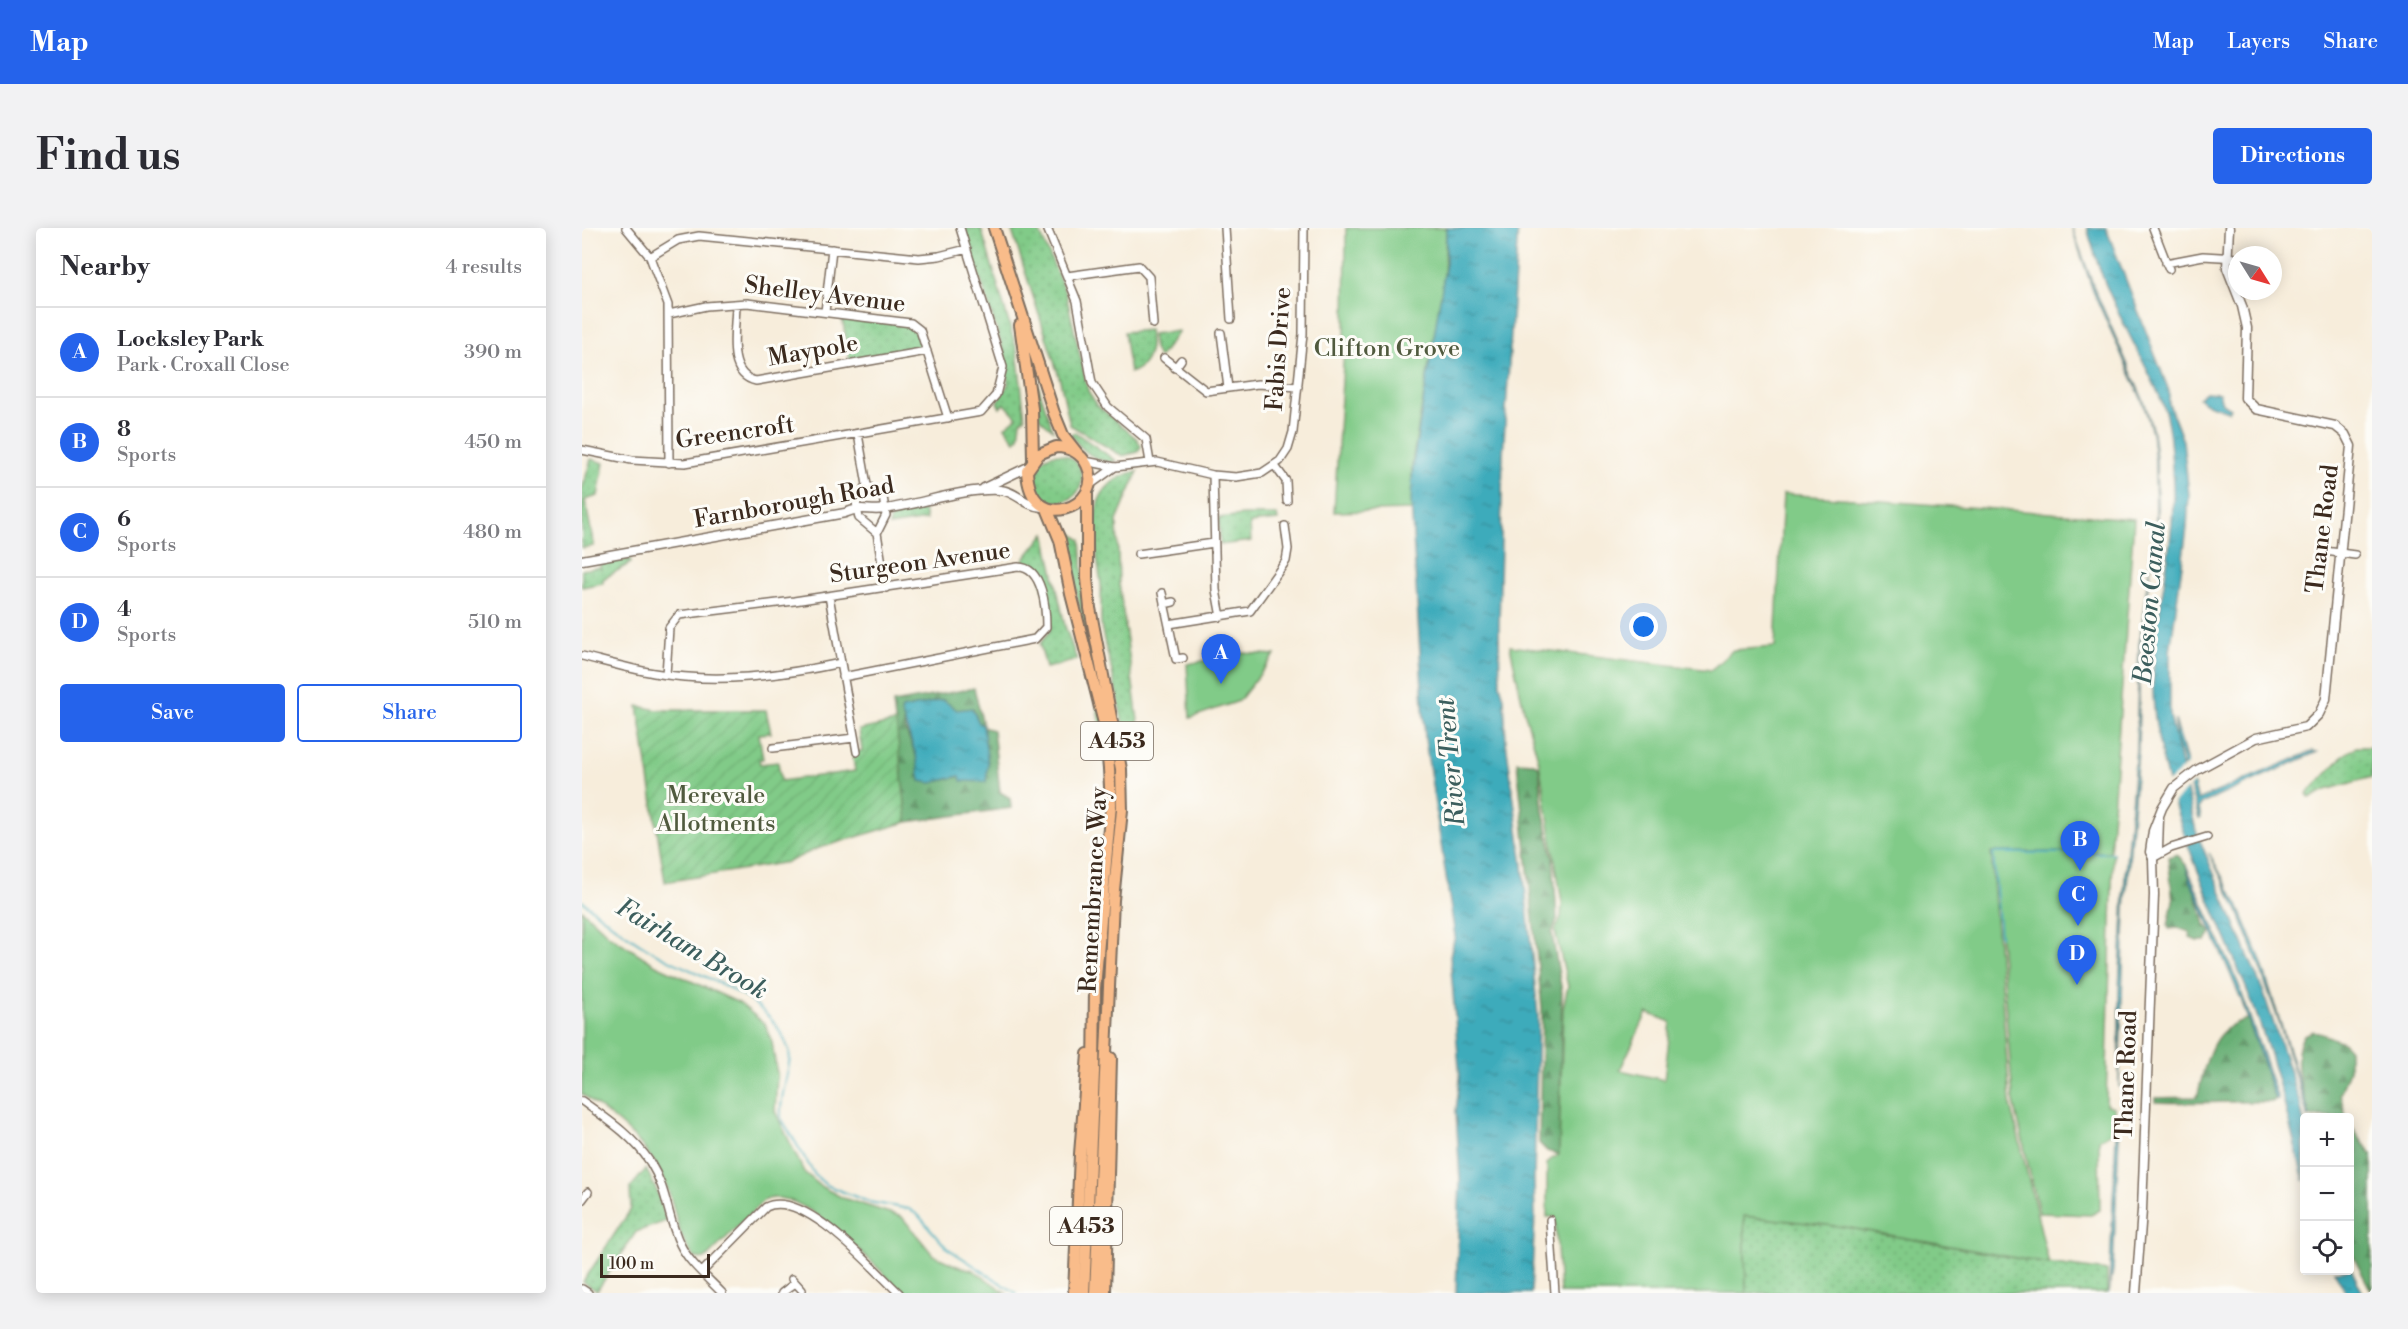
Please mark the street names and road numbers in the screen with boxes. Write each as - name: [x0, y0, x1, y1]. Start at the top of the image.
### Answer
- street label: Shelley Avenue: [743, 270, 907, 320]
- street label: Fabis Drive: [1260, 286, 1298, 412]
- street label: Maypole: [765, 328, 861, 374]
- street label: Greencroft: [674, 410, 797, 456]
- street label: Thane Road: [2300, 462, 2346, 595]
- street label: Farnborough Road: [691, 471, 897, 535]
- street label: Sturgeon Avenue: [828, 535, 1012, 591]
- road number: A453: [1081, 722, 1153, 760]
- street label: Remembrance Way: [1074, 786, 1114, 994]
- street label: Thane Road: [2110, 1009, 2144, 1140]
- road number: A453: [1050, 1207, 1122, 1245]

